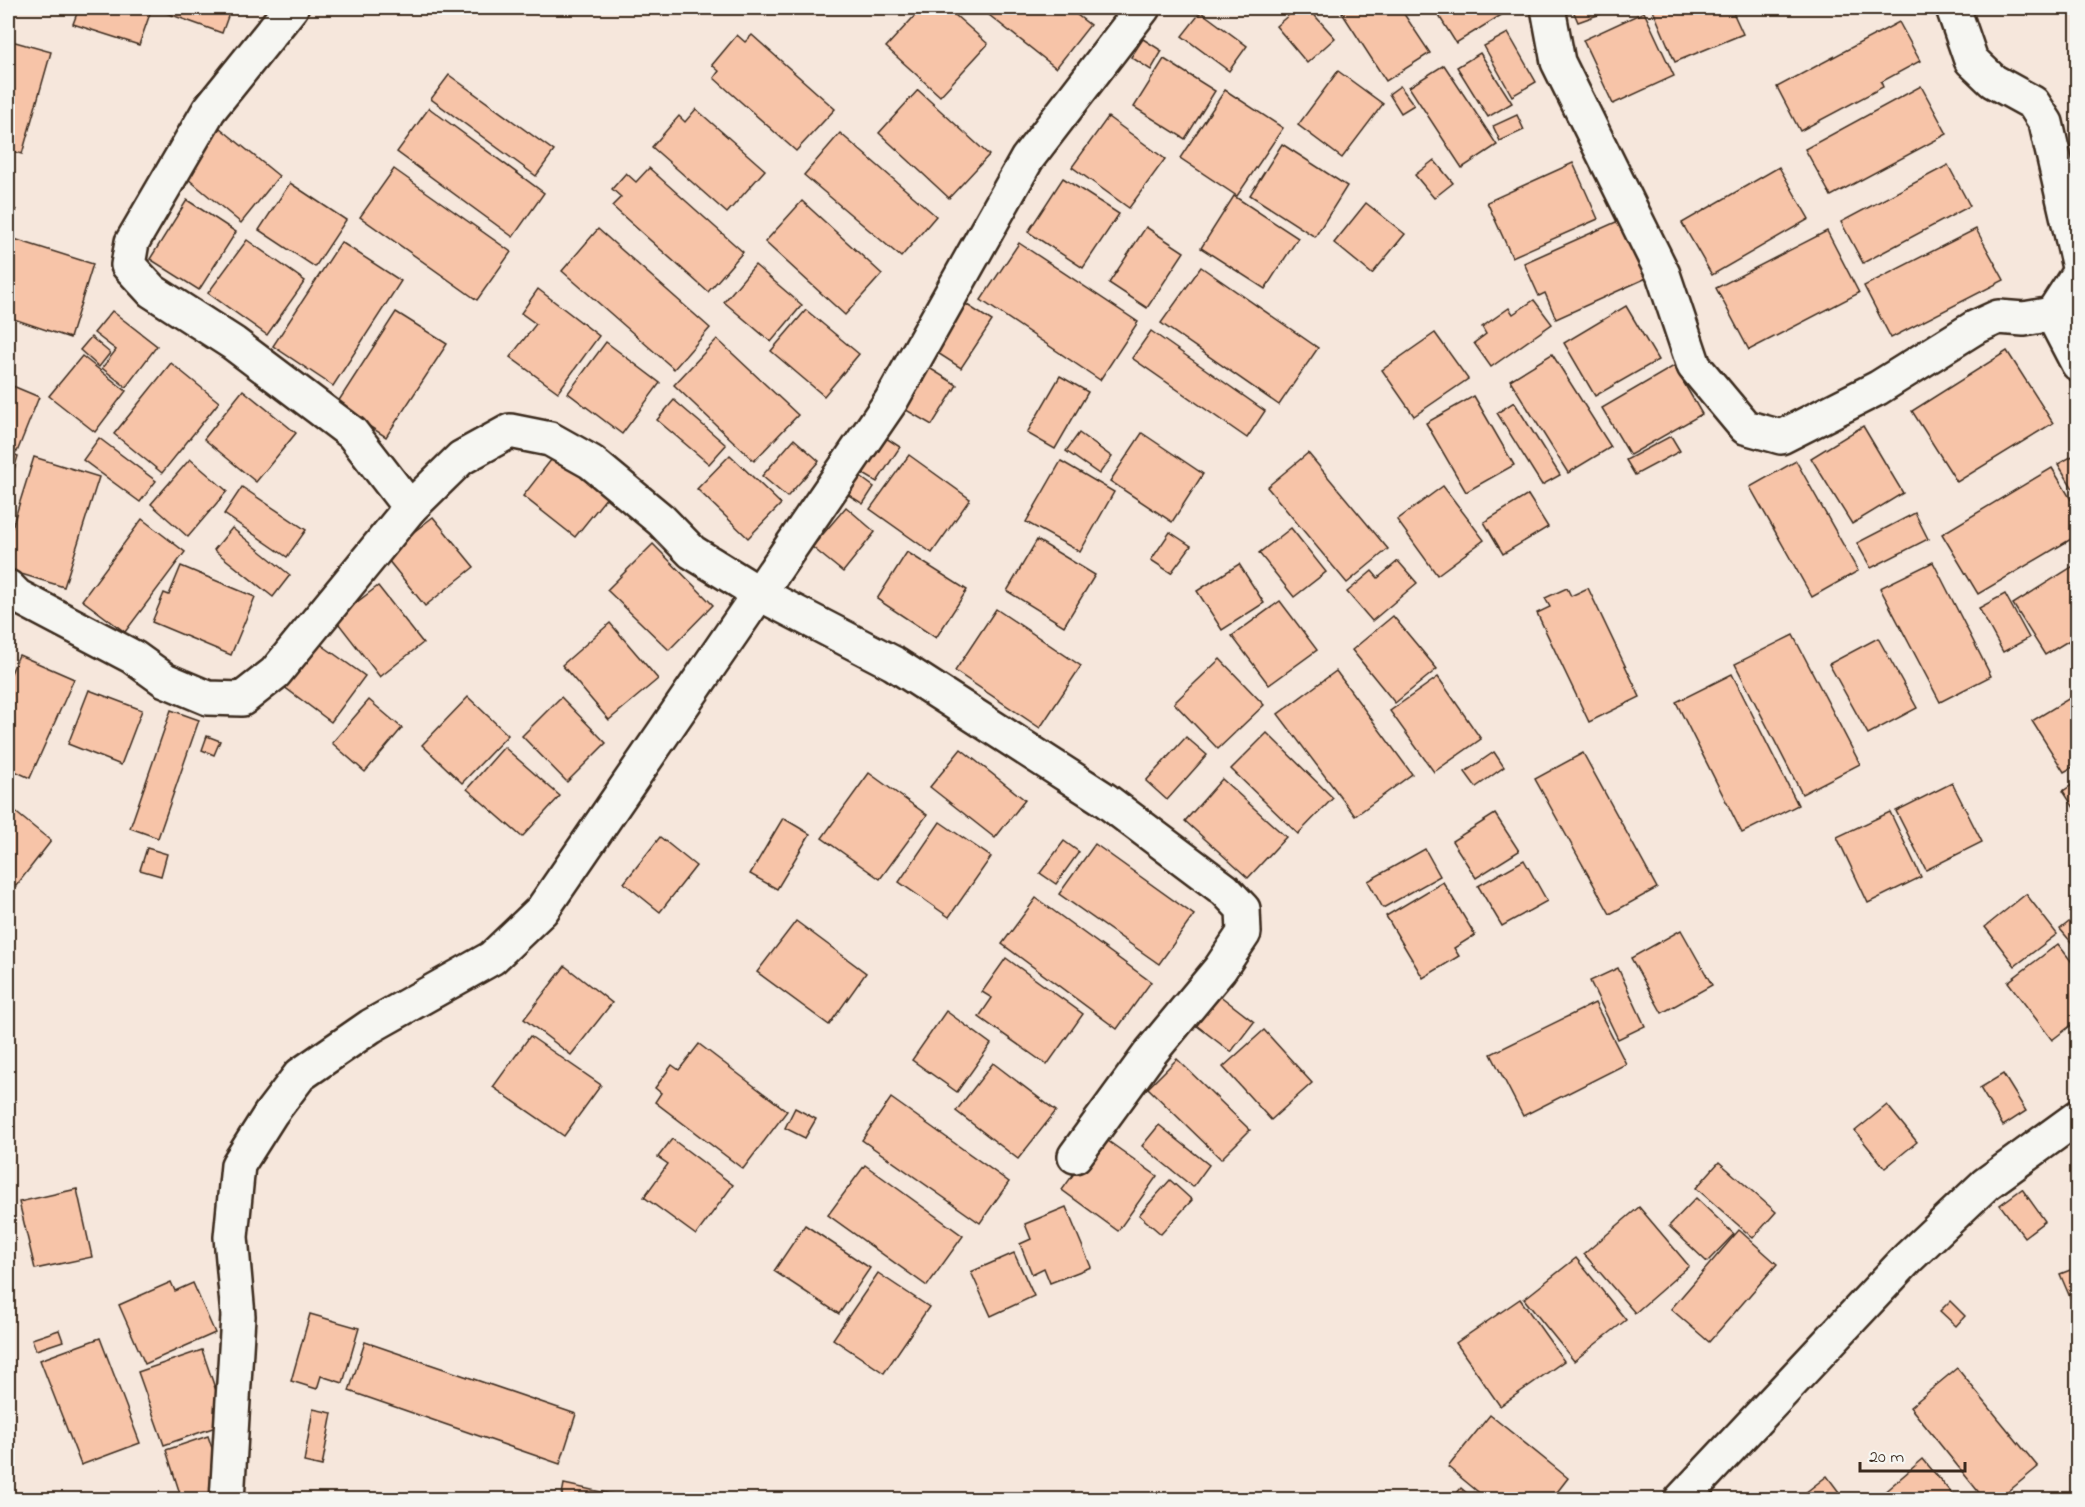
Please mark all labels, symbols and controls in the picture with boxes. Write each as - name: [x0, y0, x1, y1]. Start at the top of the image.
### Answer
- scale bar: [1860, 1435, 1965, 1473]
- text: 20 m: [1869, 1445, 1904, 1471]

